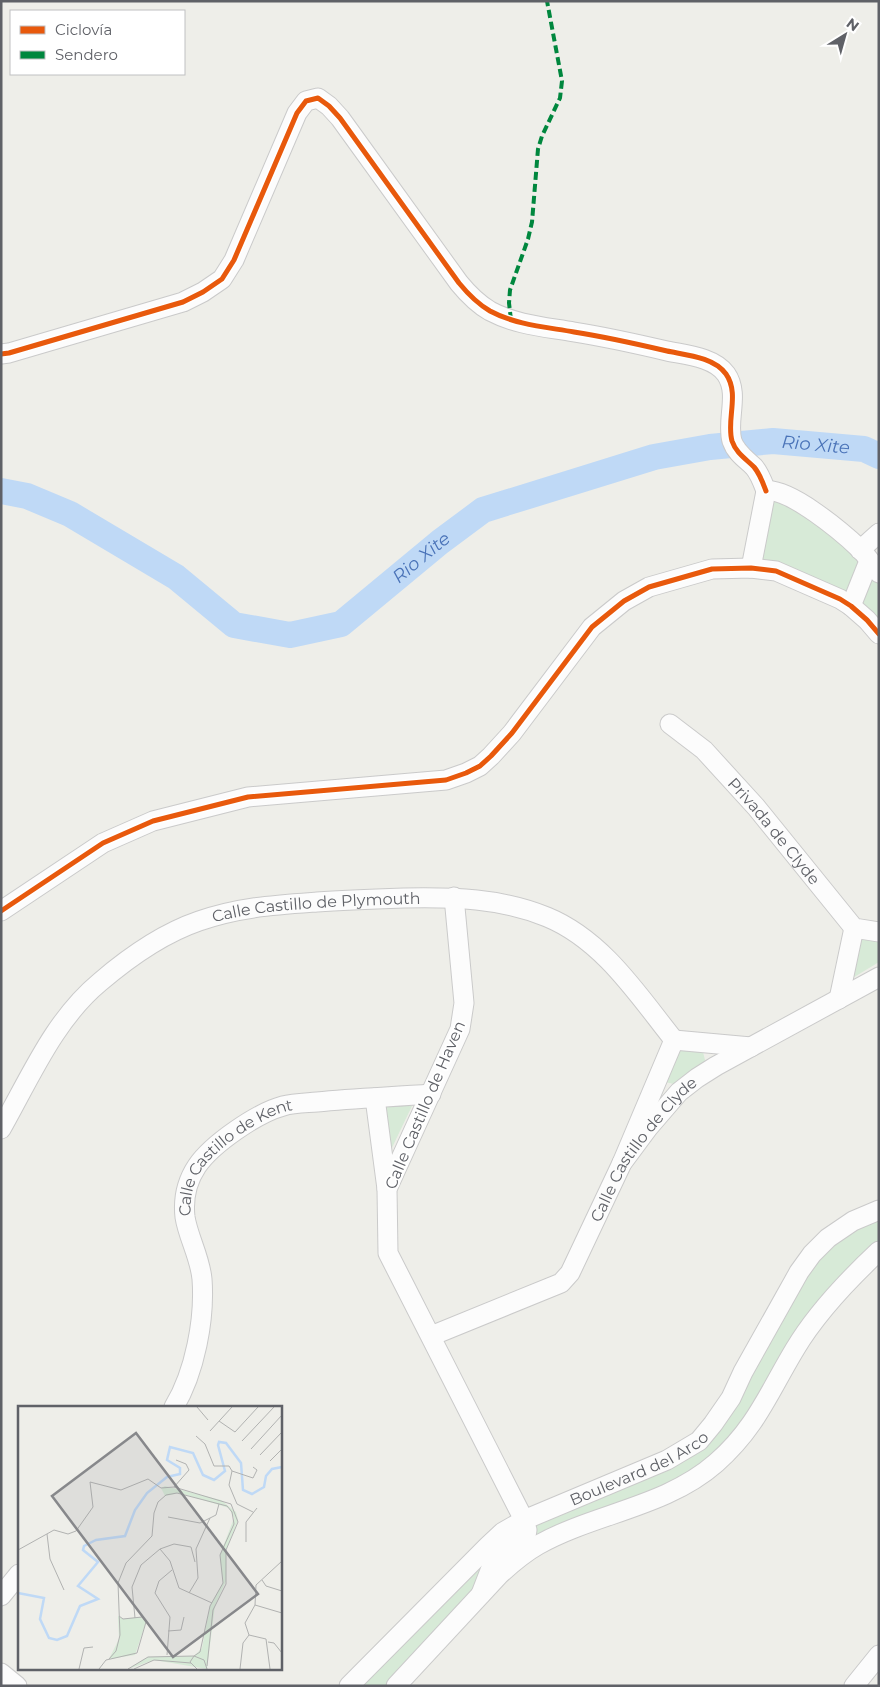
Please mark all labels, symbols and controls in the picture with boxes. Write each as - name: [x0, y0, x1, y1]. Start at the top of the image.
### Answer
- legend: [10, 10, 185, 75]
- north arrow: [820, 10, 870, 60]
- text: N: [843, 14, 863, 35]
- text: Ciclovía: [55, 20, 112, 39]
- text: Sendero: [55, 45, 118, 64]
- water label: Rio Xite: [781, 431, 851, 459]
- water label: Rio Xite: [388, 527, 455, 588]
- street label: Privada de Clyde: [724, 774, 824, 888]
- street label: Calle Castillo de Plymouth: [210, 888, 421, 926]
- street label: Calle Castillo de Haven: [381, 1018, 469, 1192]
- street label: Calle Castillo de Clyde: [586, 1072, 700, 1225]
- street label: Calle Castillo de Kent: [175, 1095, 294, 1217]
- inset map: [18, 1406, 281, 1670]
- street label: Boulevard del Arco: [567, 1428, 712, 1509]

